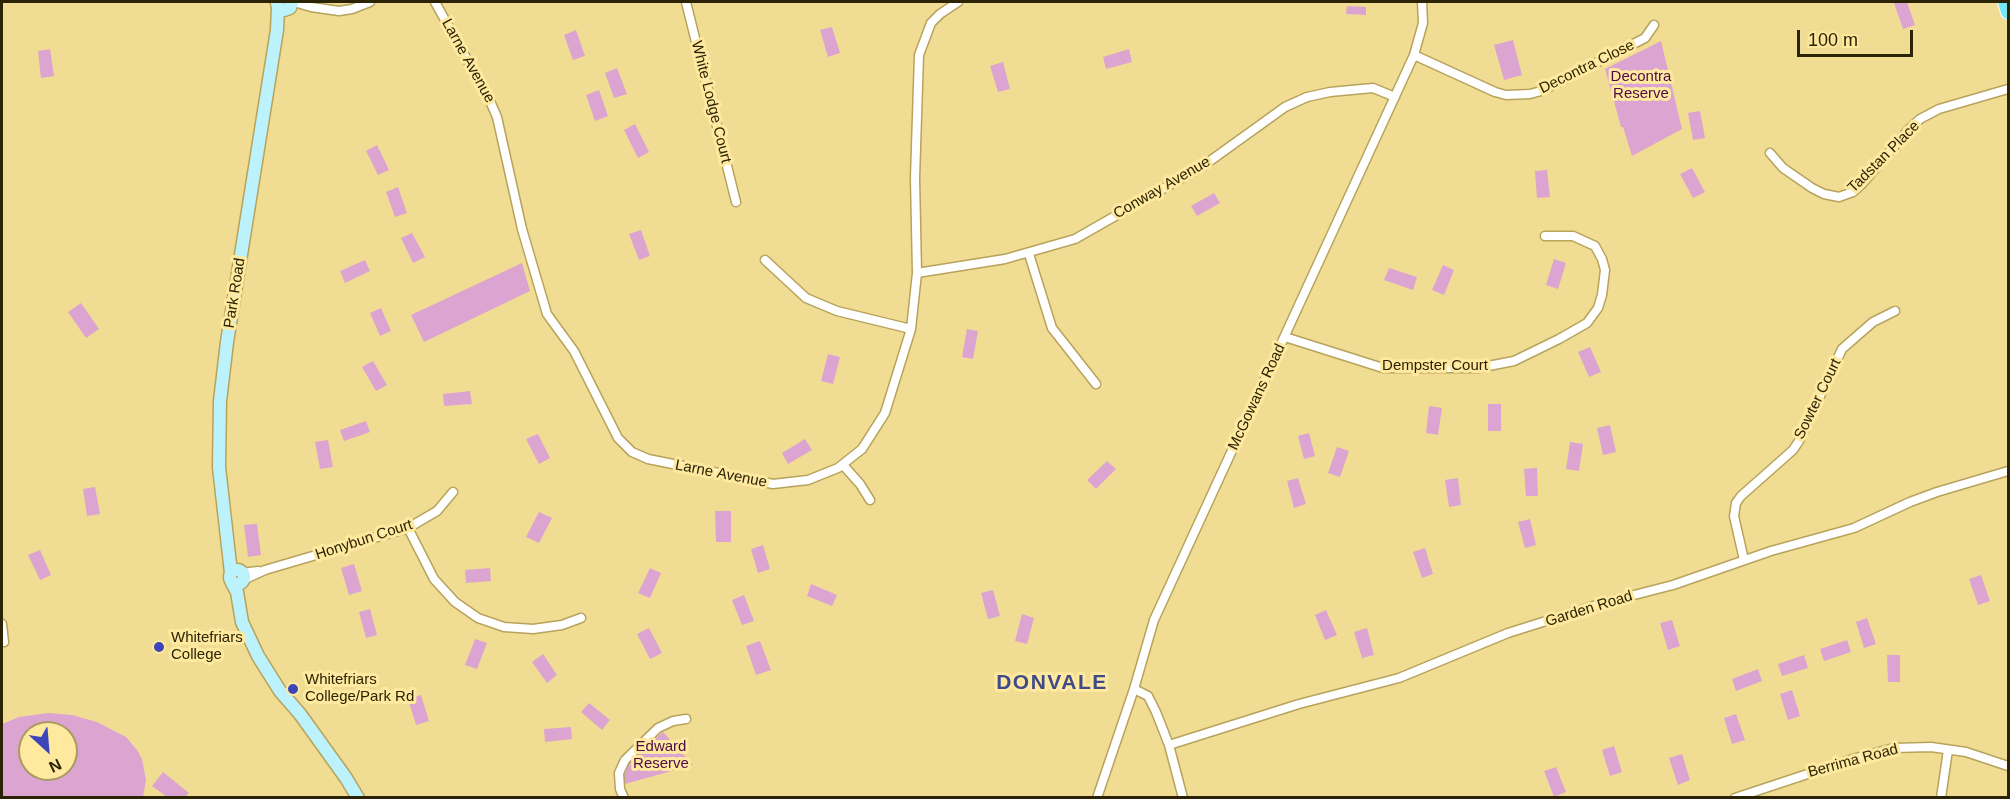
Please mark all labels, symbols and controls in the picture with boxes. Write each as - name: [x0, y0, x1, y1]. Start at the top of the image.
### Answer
- street label: Larne Avenue: [438, 16, 498, 106]
- scale bar: [1800, 18, 1916, 56]
- text: 100 m: [1808, 30, 1858, 50]
- street label: Decontra Close: [1537, 36, 1637, 98]
- street label: White Lodge Court: [687, 39, 735, 165]
- park label: Decontra Reserve: [1611, 68, 1671, 103]
- street label: Tadstan Place: [1844, 117, 1924, 197]
- street label: Conway Avenue: [1110, 153, 1214, 223]
- street label: Park Road: [221, 257, 249, 329]
- street label: McGowans Road: [1225, 341, 1289, 453]
- street label: Sowter Court: [1791, 356, 1845, 442]
- street label: Dempster Court: [1382, 357, 1488, 375]
- street label: Larne Avenue: [674, 456, 768, 492]
- street label: Honybun Court: [313, 516, 415, 564]
- street label: Garden Road: [1543, 587, 1635, 631]
- place label: Whitefriars College: [171, 629, 243, 664]
- marker: Whitefriars College: [152, 640, 166, 654]
- district label: DONVALE: [996, 670, 1108, 696]
- place label: Whitefriars College/Park Rd: [305, 671, 414, 706]
- marker: Whitefriars College/Park Rd: [286, 682, 300, 696]
- north arrow: [18, 721, 78, 781]
- park label: Edward Reserve: [633, 738, 689, 773]
- street label: Berrima Road: [1806, 740, 1900, 782]
- text: N: [46, 756, 64, 776]

